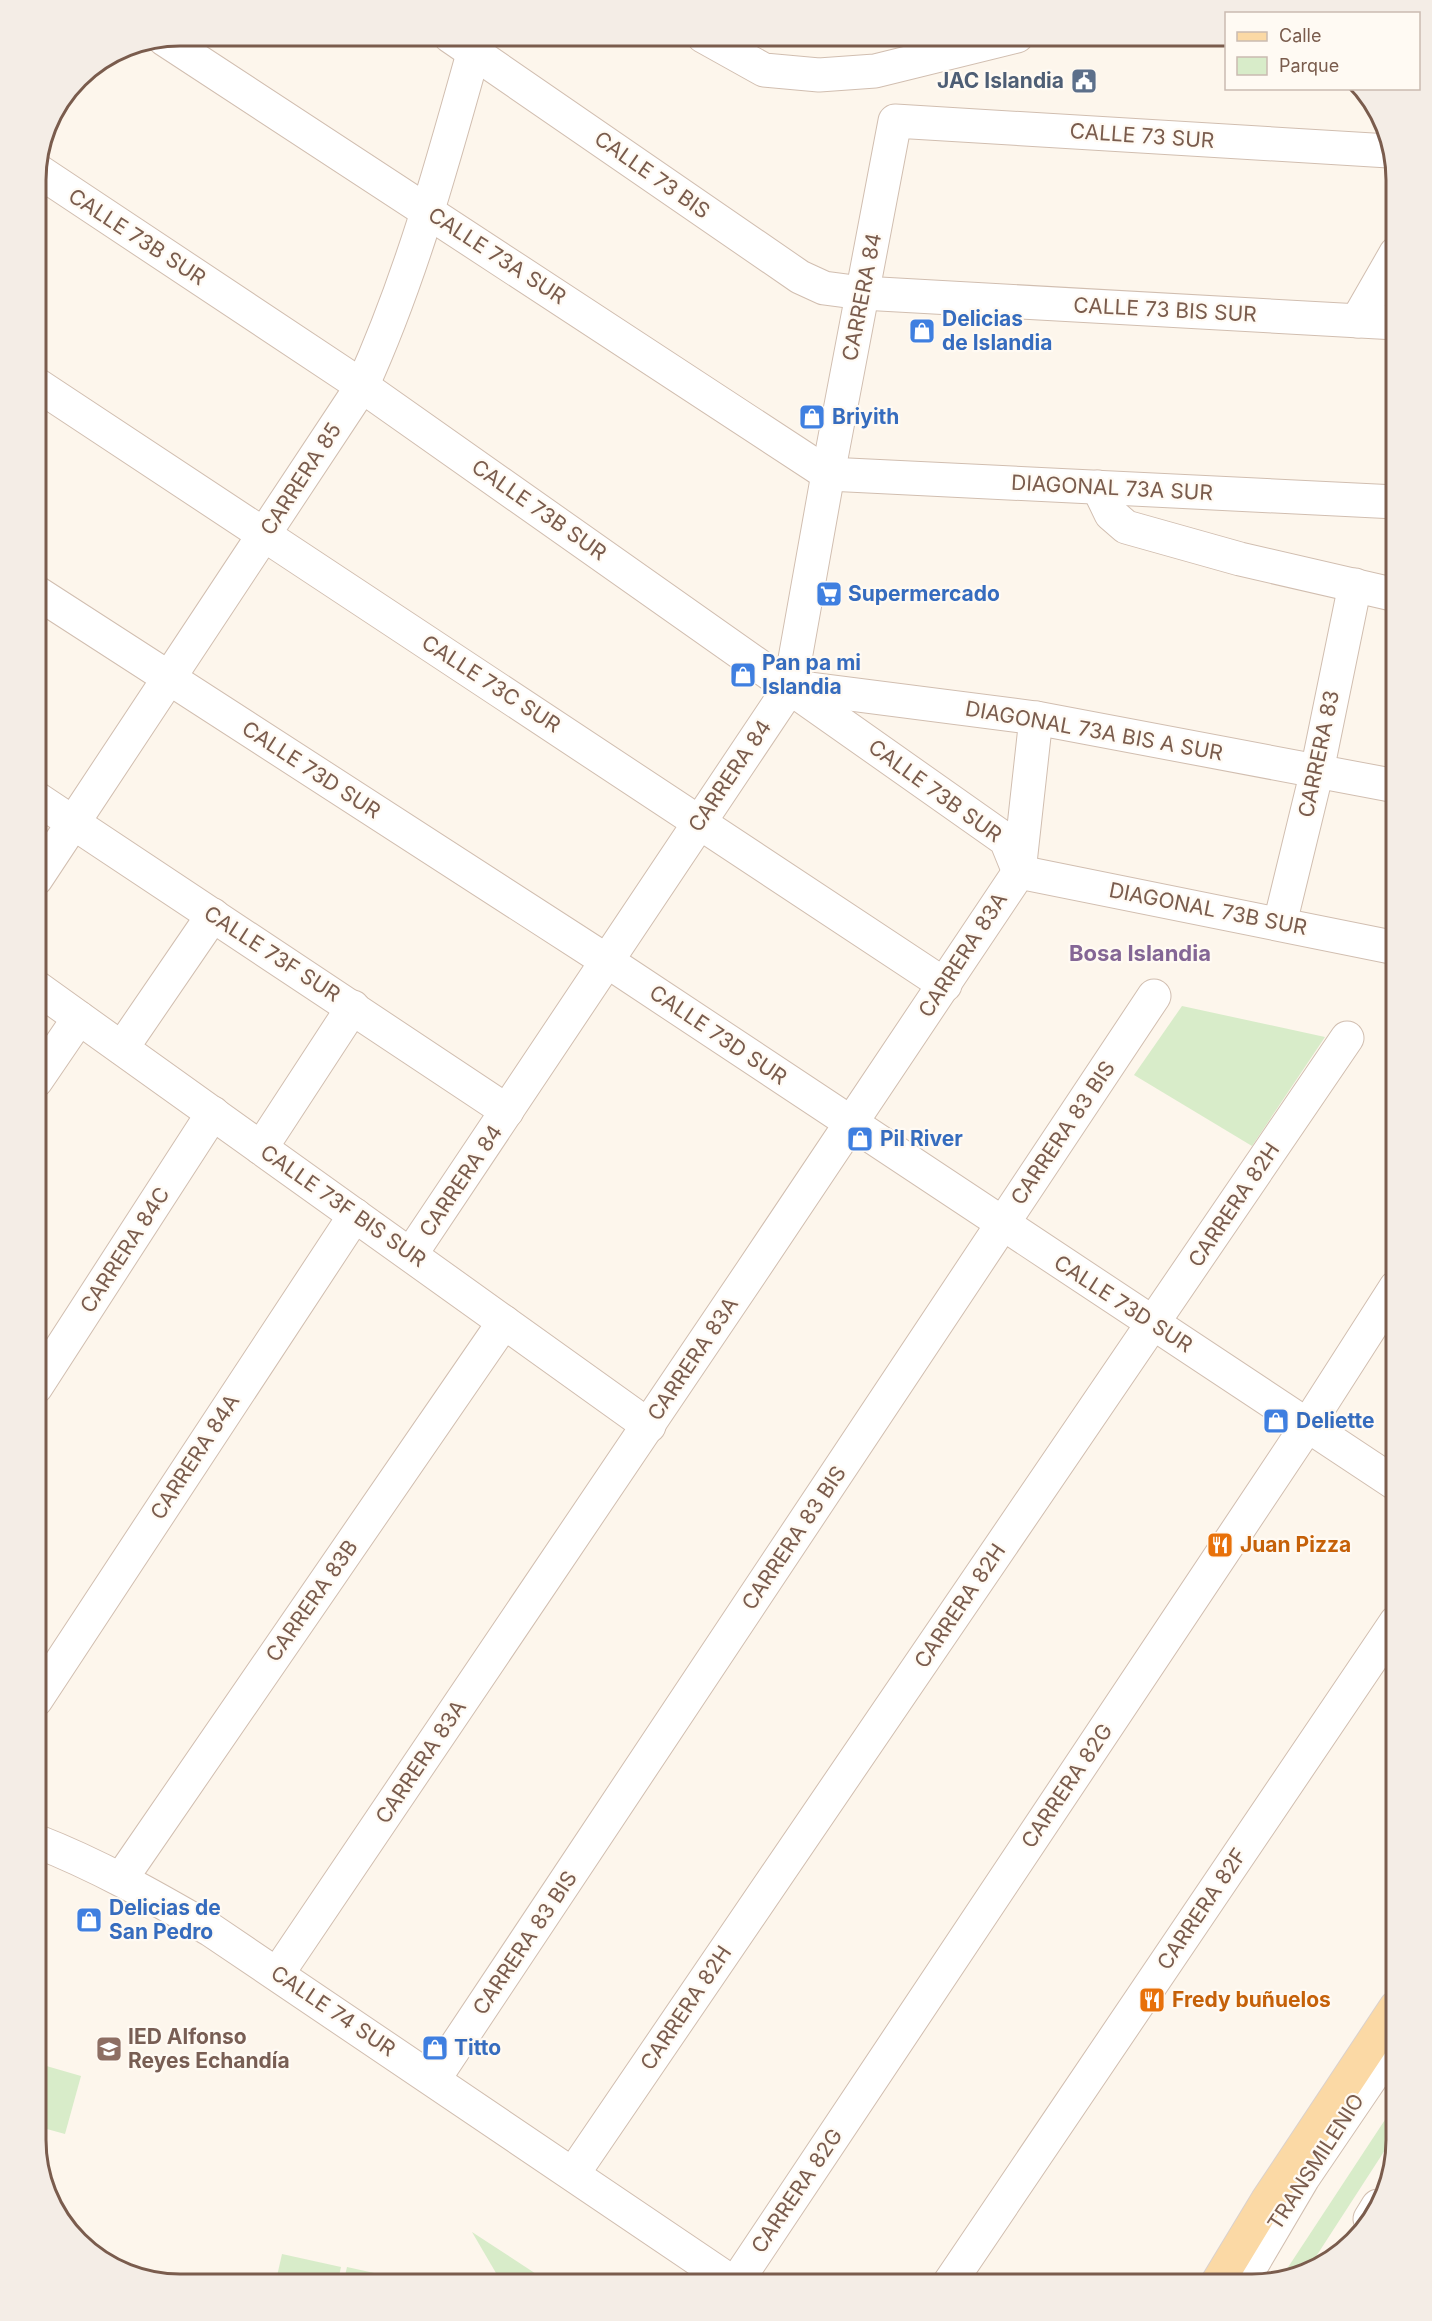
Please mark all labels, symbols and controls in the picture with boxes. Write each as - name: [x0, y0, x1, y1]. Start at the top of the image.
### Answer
- legend: [1225, 12, 1420, 90]
- text: Calle: [1279, 25, 1321, 46]
- text: Parque: [1279, 55, 1339, 76]
- public building icon: JAC Islandia: [1069, 66, 1099, 96]
- place label: JAC Islandia: [937, 68, 1064, 93]
- street label: CALLE 73 SUR: [1069, 118, 1215, 153]
- street label: CALLE 73 BIS: [590, 126, 715, 224]
- street label: CALLE 73B SUR: [64, 183, 211, 290]
- street label: CALLE 73A SUR: [424, 202, 571, 309]
- street label: CARRERA 84: [837, 231, 886, 363]
- street label: CALLE 73 BIS SUR: [1073, 292, 1257, 327]
- place label: Delicias de Islandia: [942, 306, 1052, 355]
- shop icon: Delicias de Islandia: [907, 316, 937, 346]
- shop icon: Briyith: [797, 402, 827, 432]
- place label: Briyith: [832, 404, 899, 429]
- street label: CARRERA 85: [255, 418, 346, 540]
- street label: CALLE 73B SUR: [467, 454, 611, 565]
- street label: DIAGONAL 73A SUR: [1011, 470, 1213, 505]
- supermarket icon: Supermercado: [814, 579, 844, 609]
- place label: Supermercado: [848, 581, 1000, 606]
- street label: CALLE 73C SUR: [417, 630, 565, 738]
- place label: Pan pa mi Islandia: [762, 650, 861, 699]
- shop icon: Pan pa mi Islandia: [728, 660, 758, 690]
- street label: CARRERA 83: [1293, 688, 1344, 820]
- street label: DIAGONAL 73A BIS A SUR: [963, 696, 1225, 765]
- street label: CARRERA 84: [683, 715, 776, 836]
- street label: CALLE 73D SUR: [237, 716, 385, 824]
- street label: CALLE 73B SUR: [864, 734, 1007, 847]
- street label: DIAGONAL 73B SUR: [1107, 877, 1309, 940]
- street label: CARRERA 83A: [913, 888, 1012, 1022]
- street label: CALLE 73F SUR: [200, 900, 345, 1007]
- district label: Bosa Islandia: [1069, 940, 1211, 966]
- street label: CALLE 73D SUR: [645, 980, 792, 1090]
- street label: CARRERA 83 BIS: [1005, 1056, 1120, 1209]
- street label: CARRERA 84: [414, 1120, 507, 1241]
- shop icon: Pil River: [845, 1124, 875, 1154]
- place label: Pil River: [880, 1126, 963, 1151]
- street label: CARRERA 82H: [1183, 1138, 1284, 1272]
- street label: CALLE 73F BIS SUR: [256, 1139, 431, 1272]
- street label: CARRERA 84C: [75, 1182, 175, 1317]
- street label: CALLE 73D SUR: [1049, 1250, 1197, 1358]
- street label: CARRERA 83A: [642, 1292, 743, 1425]
- street label: CARRERA 84A: [145, 1390, 244, 1524]
- shop icon: Deliette: [1261, 1406, 1291, 1436]
- place label: Deliette: [1296, 1408, 1375, 1433]
- street label: CARRERA 83 BIS: [736, 1461, 851, 1614]
- restaurant icon: Juan Pizza: [1205, 1530, 1235, 1560]
- place label: Juan Pizza: [1240, 1532, 1351, 1557]
- street label: CARRERA 83B: [260, 1535, 363, 1666]
- street label: CARRERA 82H: [909, 1539, 1010, 1673]
- street label: CARRERA 83A: [370, 1695, 471, 1828]
- street label: CARRERA 82G: [1016, 1719, 1117, 1853]
- street label: CARRERA 82F: [1152, 1843, 1251, 1974]
- street label: CARRERA 83 BIS: [467, 1866, 582, 2019]
- place label: Delicias de San Pedro: [109, 1895, 221, 1944]
- shop icon: Delicias de San Pedro: [74, 1905, 104, 1935]
- street label: CARRERA 82H: [635, 1941, 736, 2075]
- street label: CALLE 74 SUR: [266, 1960, 400, 2061]
- restaurant icon: Fredy buñuelos: [1137, 1985, 1167, 2015]
- place label: Fredy buñuelos: [1172, 1987, 1331, 2012]
- place label: IED Alfonso Reyes Echandía: [128, 2024, 290, 2073]
- shop icon: Titto: [420, 2033, 450, 2063]
- school or university icon: IED Alfonso Reyes Echandía: [94, 2034, 124, 2064]
- place label: Titto: [454, 2035, 501, 2060]
- street label: TRANSMILENIO: [1262, 2089, 1369, 2235]
- street label: CARRERA 82G: [746, 2124, 847, 2258]

